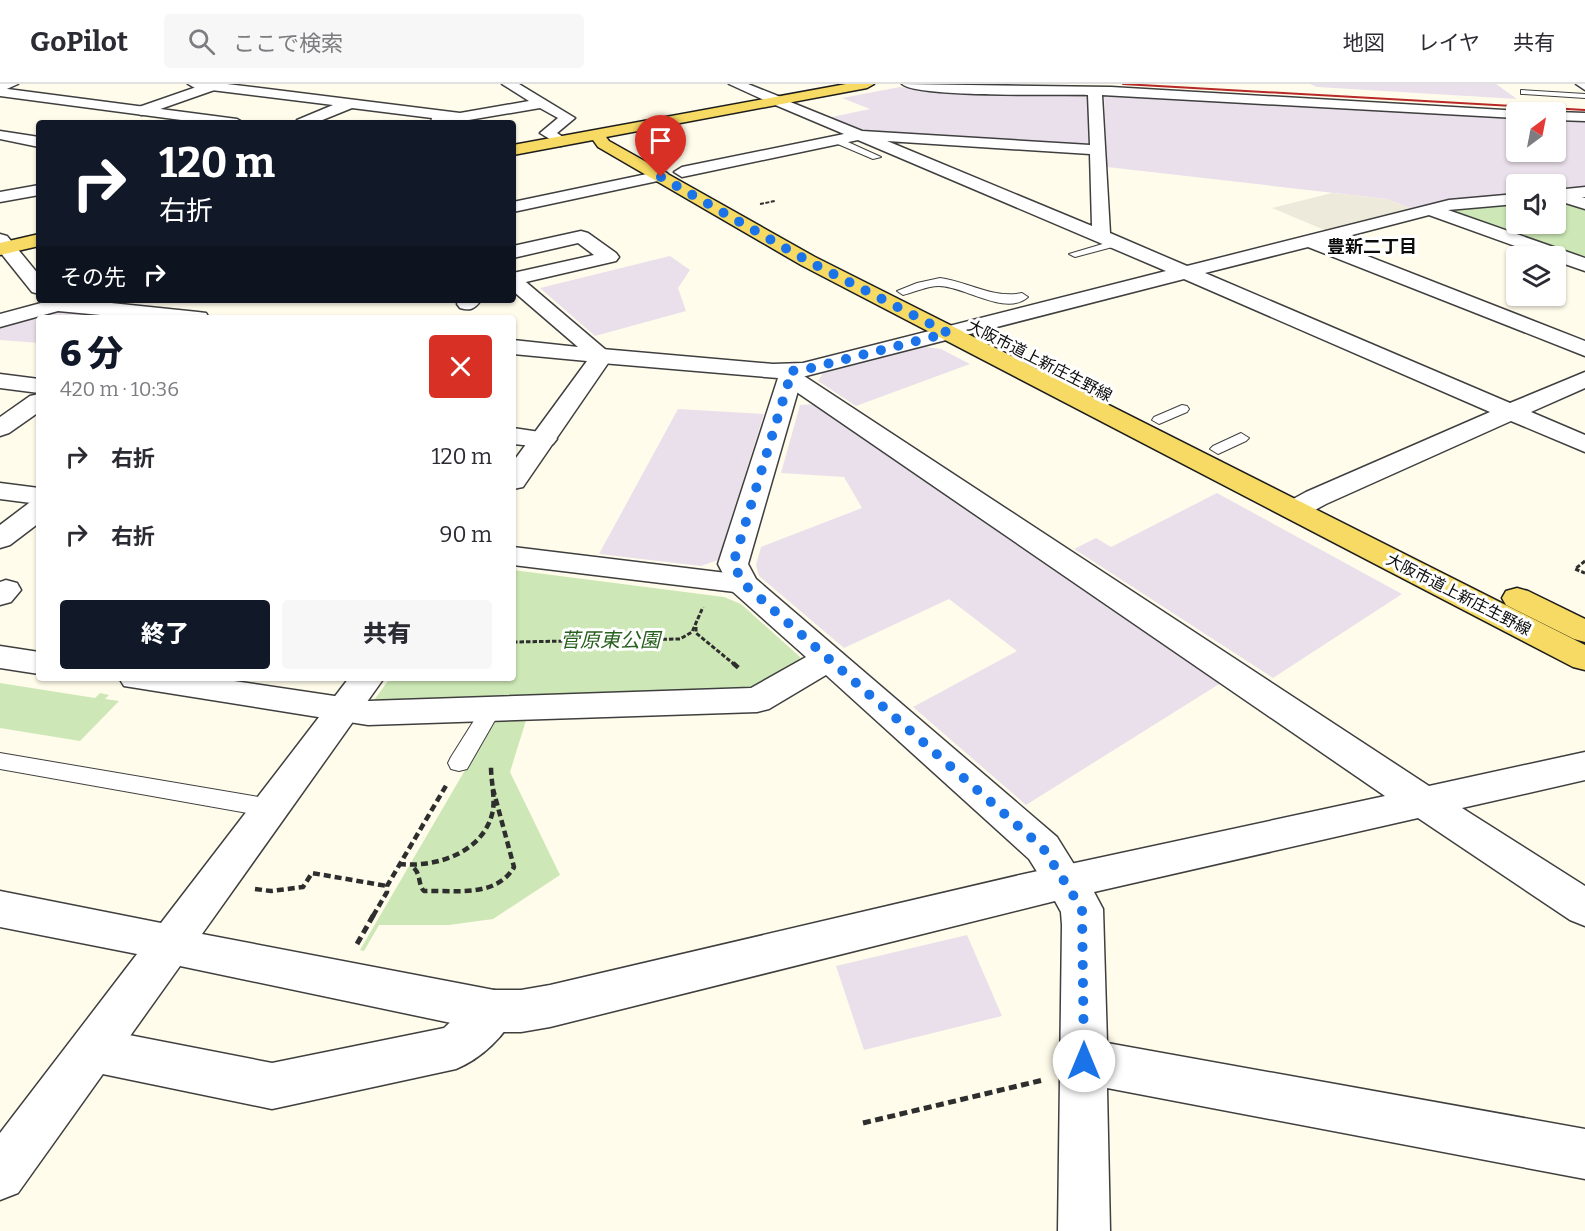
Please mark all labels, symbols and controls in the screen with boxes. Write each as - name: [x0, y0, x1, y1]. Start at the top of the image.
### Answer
- search box: [164, 14, 584, 68]
- text: GoPilot: [30, 25, 128, 58]
- icon: search: [185, 25, 218, 58]
- text: ここで検索: [233, 30, 343, 57]
- text: 地図: [1343, 30, 1385, 56]
- text: レイヤ: [1418, 30, 1480, 56]
- text: 共有: [1513, 30, 1555, 56]
- north arrow: [1506, 102, 1566, 162]
- map controls: [1506, 102, 1566, 306]
- pin: [635, 115, 686, 177]
- icon: arrive: [644, 124, 677, 157]
- text: 120 m: [159, 138, 275, 188]
- icon: right: [60, 144, 138, 222]
- button: sound: [1506, 174, 1566, 234]
- text: 右折: [159, 195, 213, 227]
- district label: 豊新二丁目: [1327, 236, 1417, 258]
- button: layers: [1506, 246, 1566, 306]
- icon: right: [138, 258, 171, 291]
- text: その先: [60, 264, 126, 291]
- street label: 大阪市道上新庄生野線: [964, 316, 1115, 405]
- text: 6 分: [60, 332, 124, 376]
- button: close: [429, 335, 492, 398]
- text: 420 m · 10:36: [60, 377, 179, 401]
- icon: right: [60, 440, 93, 473]
- text: 120 m: [432, 443, 492, 470]
- text: 右折: [111, 445, 155, 472]
- icon: right: [60, 518, 93, 551]
- text: 90 m: [440, 521, 492, 548]
- text: 右折: [111, 523, 155, 550]
- street label: 大阪市道上新庄生野線: [1383, 550, 1534, 639]
- button: 終了: [60, 600, 270, 669]
- button: 共有: [282, 600, 492, 669]
- park label: 菅原東公園: [560, 628, 663, 652]
- position arrow: [1052, 1029, 1116, 1093]

